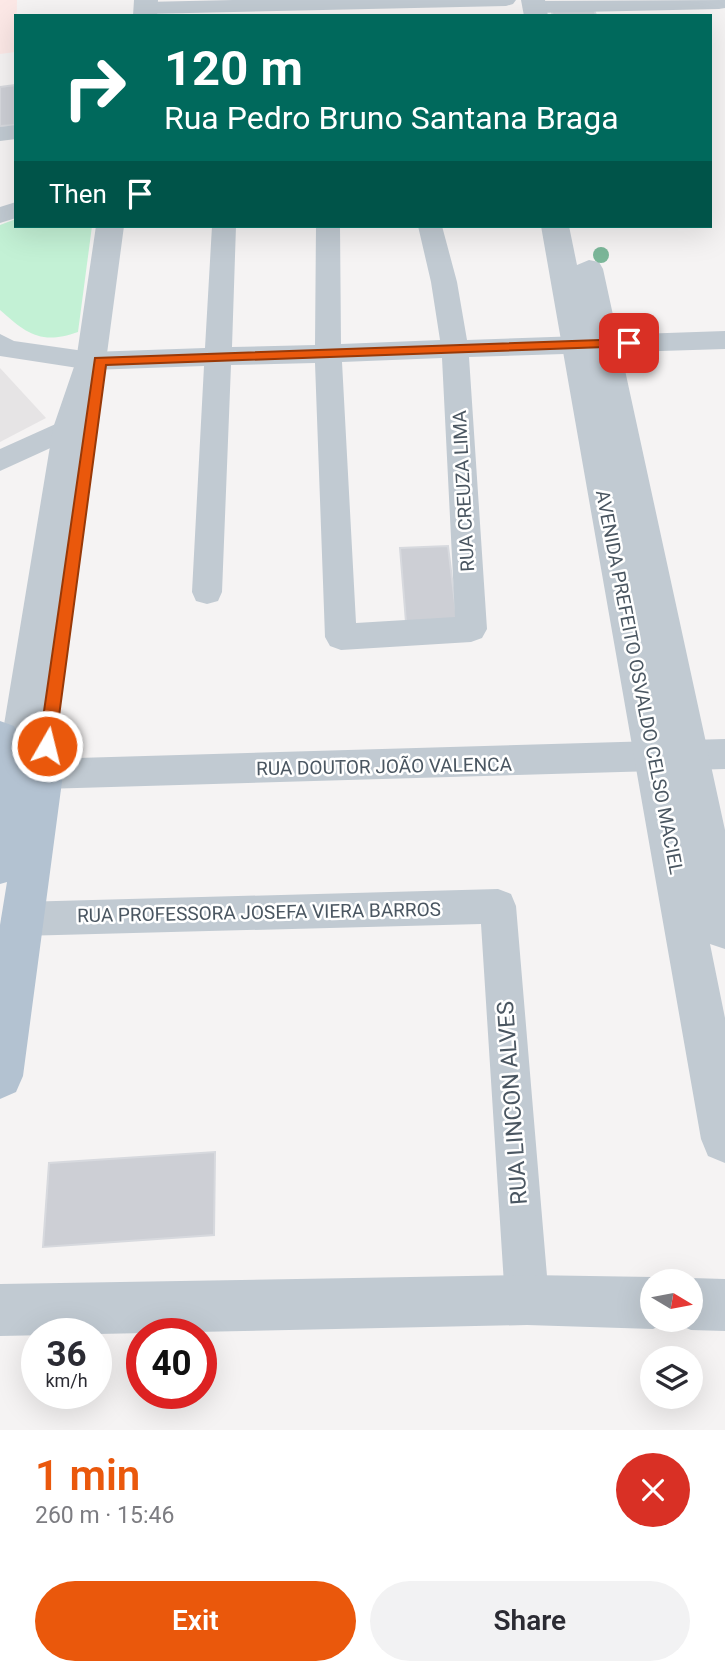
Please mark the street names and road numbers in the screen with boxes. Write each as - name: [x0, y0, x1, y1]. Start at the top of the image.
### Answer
- street label: RUA CREUZA LIMA: [448, 409, 479, 572]
- street label: AVENIDA PREFEITO OSVALDO CELSO MACIEL: [591, 488, 688, 876]
- street label: RUA DOUTOR JOÃO VALENCA: [256, 753, 513, 780]
- street label: RUA PROFESSORA JOSEFA VIERA BARROS: [77, 898, 441, 927]
- street label: RUA LINCON ALVES: [492, 1000, 533, 1206]

